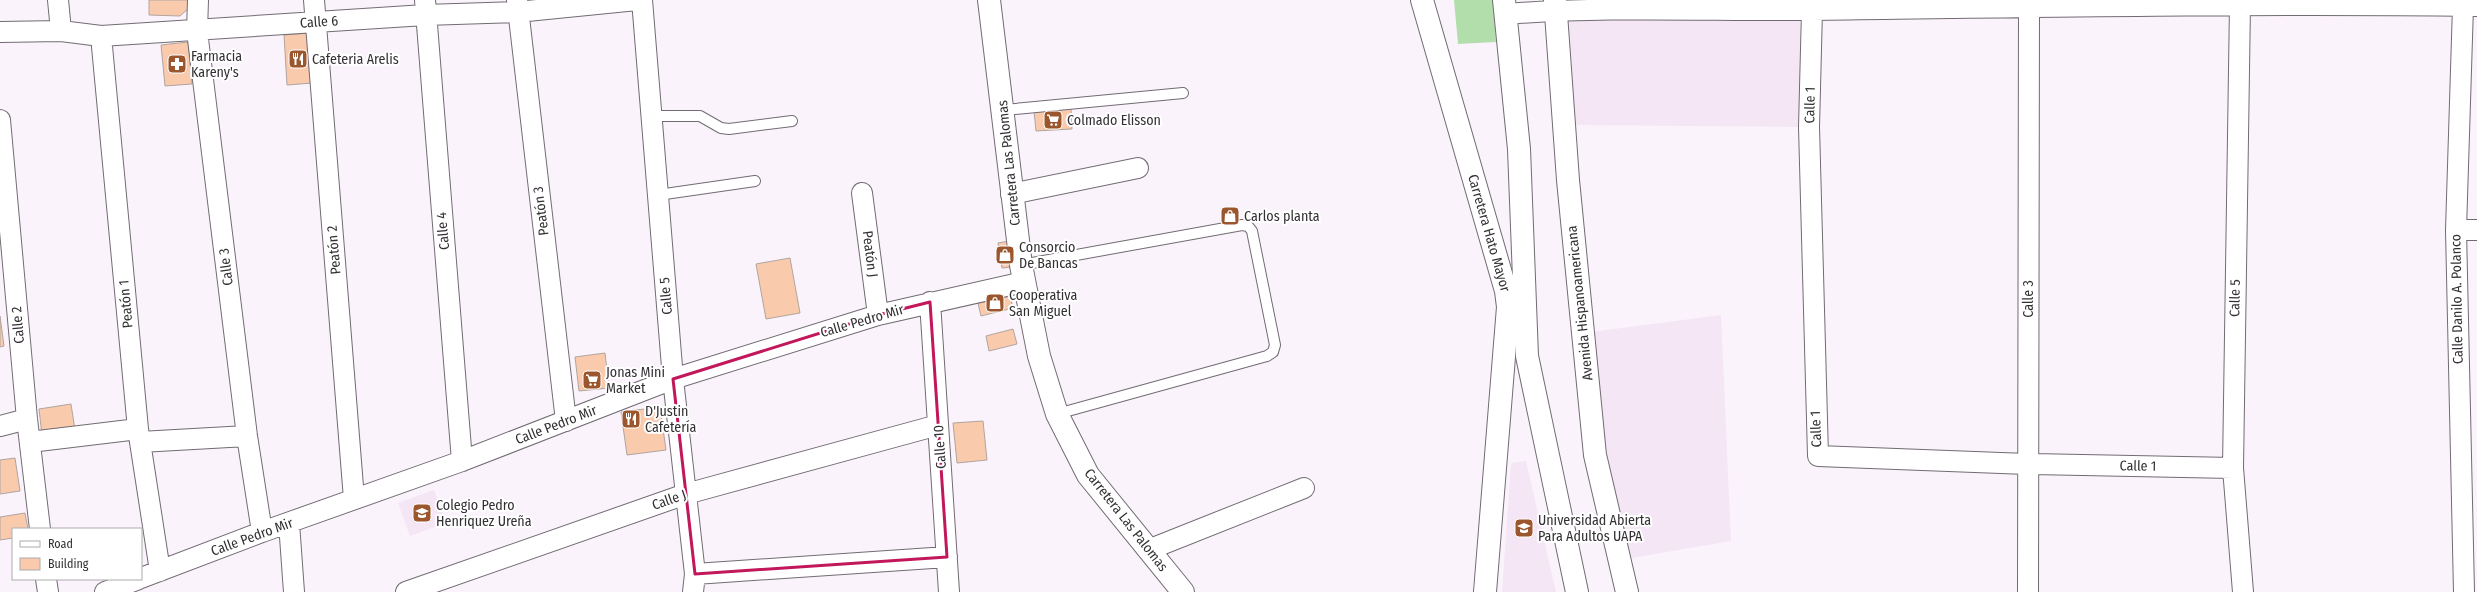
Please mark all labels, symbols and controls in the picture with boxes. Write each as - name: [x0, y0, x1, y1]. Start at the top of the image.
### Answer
- street label: Calle 6: [299, 12, 339, 32]
- place label: Farmacia Kareny's: [191, 48, 242, 81]
- restaurant icon: Cafeteria Arelis: [287, 48, 309, 70]
- place label: Cafeteria Arelis: [312, 51, 399, 68]
- pharmacy icon: Farmacia Kareny's: [166, 53, 188, 75]
- street label: Calle 1: [1801, 87, 1819, 123]
- street label: Carretera Las Palomas: [994, 99, 1024, 227]
- supermarket icon: Colmado Elisson: [1042, 109, 1064, 131]
- place label: Colmado Elisson: [1067, 112, 1161, 129]
- street label: Carretera Hato Mayor: [1464, 172, 1514, 294]
- street label: Peatón 3: [530, 186, 552, 236]
- shop icon: Carlos planta: [1219, 205, 1241, 227]
- place label: Carlos planta: [1244, 208, 1320, 225]
- street label: Calle 4: [433, 211, 453, 251]
- street label: Peatón 2: [323, 225, 345, 275]
- street label: Avenida Hispanoamericana: [1563, 225, 1597, 381]
- street label: Peatón J: [859, 230, 881, 278]
- street label: Calle Danilo A. Polanco: [2447, 234, 2467, 364]
- place label: Consorcio De Bancas: [1019, 239, 1078, 272]
- shop icon: Consorcio De Bancas: [994, 244, 1016, 266]
- street label: Calle 3: [215, 247, 237, 287]
- street label: Calle 5: [656, 277, 676, 315]
- street label: Peatón 1: [115, 279, 137, 329]
- street label: Calle 5: [2226, 279, 2244, 317]
- street label: Calle 3: [2020, 280, 2037, 318]
- place label: Cooperativa San Miguel: [1009, 287, 1077, 320]
- shop icon: Cooperativa San Miguel: [984, 292, 1006, 314]
- street label: Calle Pedro Mir: [818, 301, 906, 341]
- street label: Calle 2: [8, 306, 28, 344]
- place label: Jonas Mini Market: [606, 364, 665, 397]
- supermarket icon: Jonas Mini Market: [581, 369, 603, 391]
- street label: Calle Pedro Mir: [513, 402, 599, 448]
- place label: D'Justin Cafetería: [645, 403, 697, 436]
- restaurant icon: D'Justin Cafetería: [620, 408, 642, 430]
- street label: Calle 1: [1807, 410, 1825, 448]
- street label: Calle 10: [930, 424, 950, 470]
- street label: Calle 1: [2120, 457, 2156, 475]
- street label: Carretera Las Palomas: [1081, 465, 1171, 575]
- street label: Calle J: [650, 486, 688, 514]
- place label: Colegio Pedro Henriquez Ureña: [436, 497, 532, 530]
- school or university icon: Colegio Pedro Henriquez Ureña: [411, 502, 433, 524]
- place label: Universidad Abierta Para Adultos UAPA: [1538, 512, 1651, 545]
- street label: Calle Pedro Mir: [209, 514, 295, 560]
- school or university icon: Universidad Abierta Para Adultos UAPA: [1513, 517, 1535, 539]
- legend: [12, 528, 142, 580]
- text: Road: [48, 537, 73, 551]
- text: Building: [48, 557, 89, 571]

